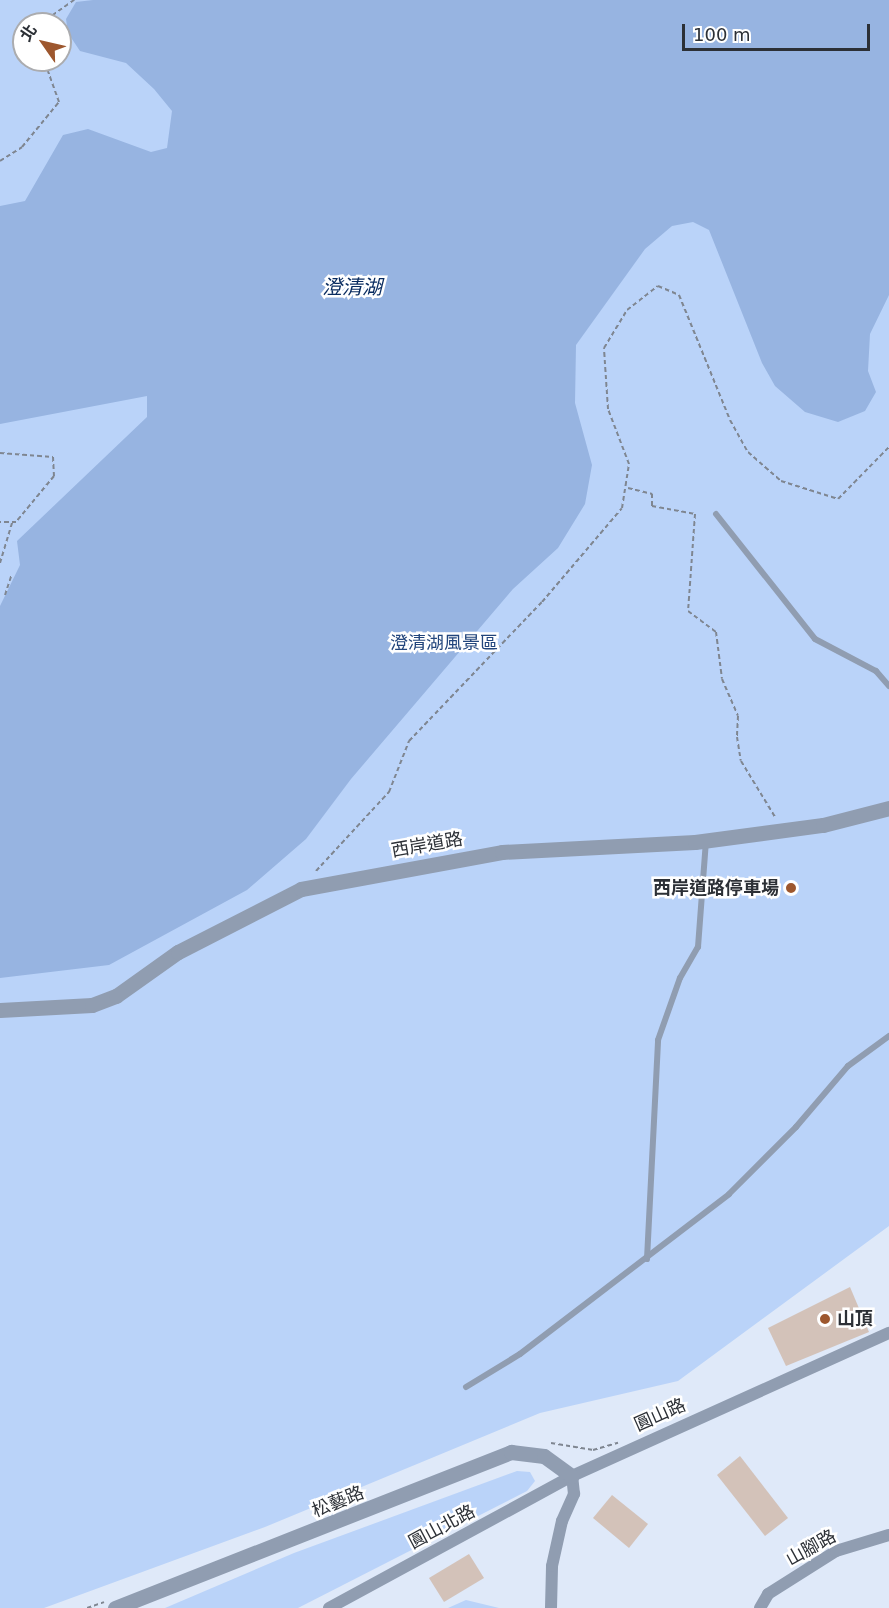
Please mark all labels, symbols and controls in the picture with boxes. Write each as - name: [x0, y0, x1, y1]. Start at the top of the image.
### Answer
- north arrow: [12, 12, 72, 72]
- scale bar: [685, 12, 872, 50]
- text: 北: [16, 21, 41, 45]
- text: 100 m: [693, 24, 751, 45]
- water label: 澄清湖: [322, 275, 382, 299]
- park label: 澄清湖風景區: [390, 632, 498, 654]
- street label: 西岸道路: [390, 828, 464, 862]
- place label: 西岸道路停車場: [653, 877, 779, 899]
- marker: 西岸道路停車場: [784, 881, 798, 895]
- place label: 山頂: [837, 1308, 873, 1330]
- marker: 山頂: [818, 1312, 832, 1326]
- street label: 圓山路: [631, 1394, 689, 1436]
- street label: 松藝路: [309, 1482, 367, 1522]
- street label: 圓山北路: [405, 1501, 479, 1553]
- street label: 山腳路: [782, 1525, 840, 1571]

